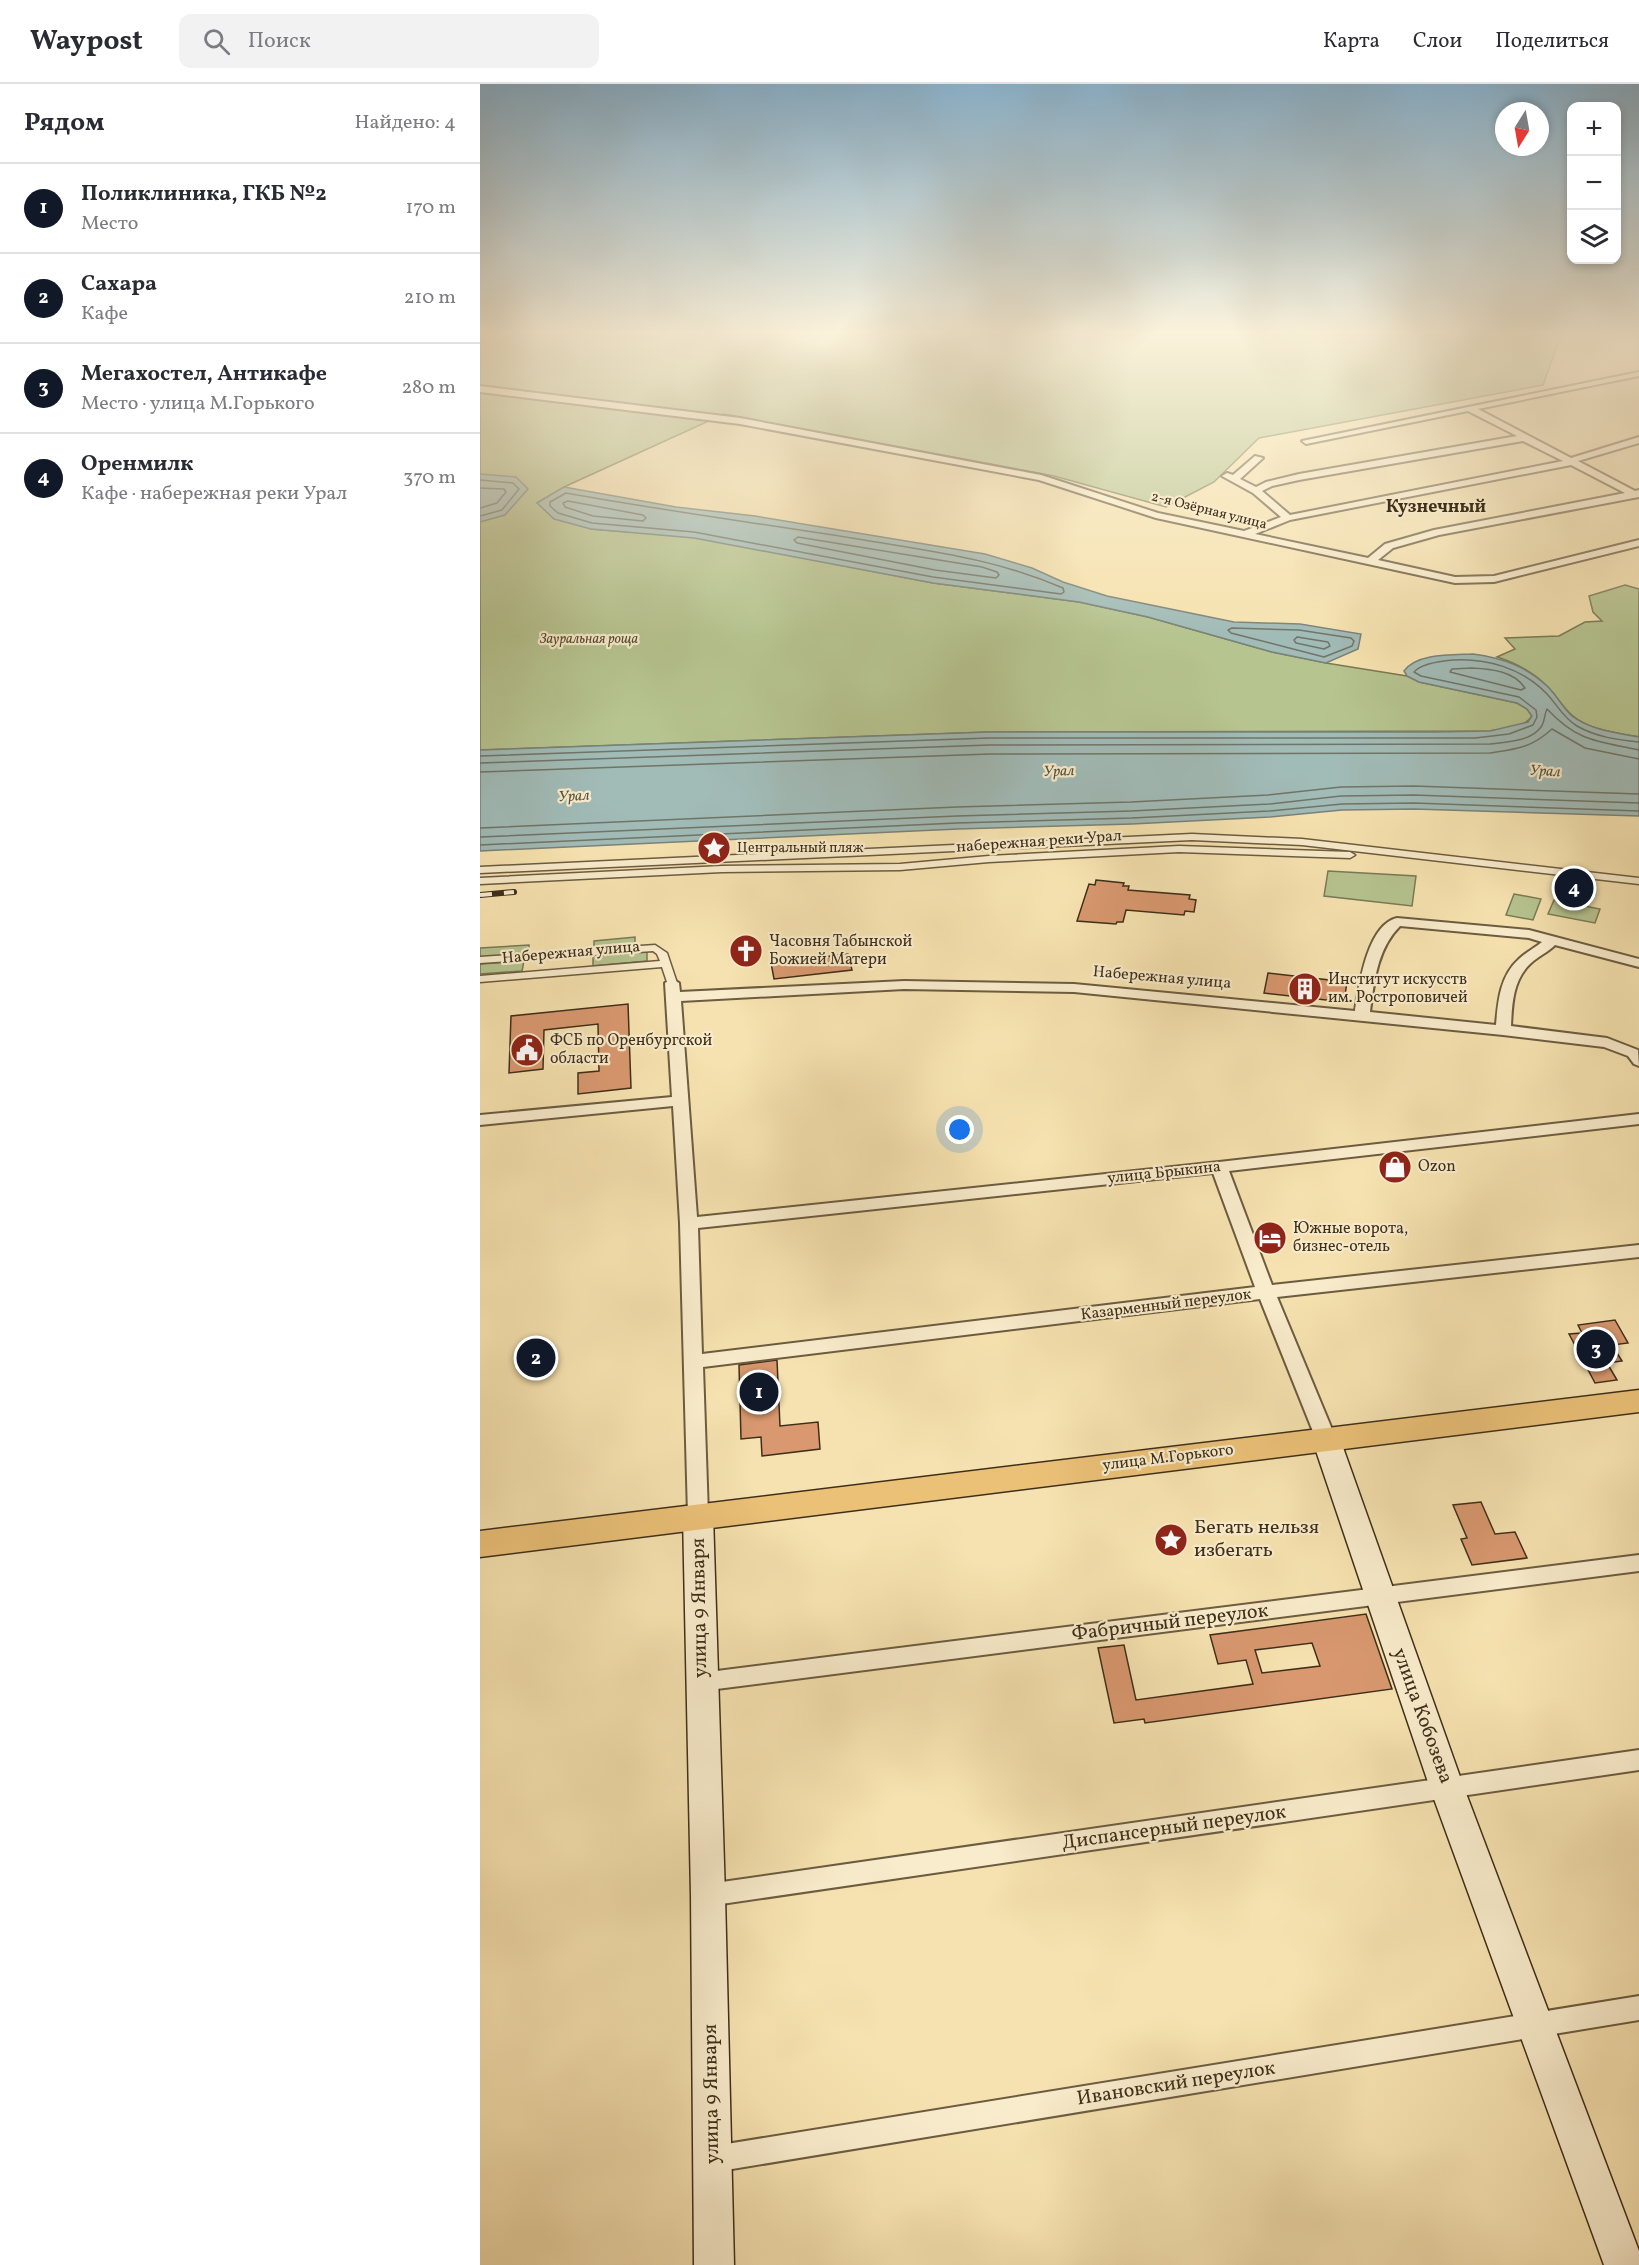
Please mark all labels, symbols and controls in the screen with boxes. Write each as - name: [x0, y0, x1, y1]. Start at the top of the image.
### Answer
- search box: [179, 14, 599, 68]
- text: Waypost: [30, 22, 143, 61]
- icon: search: [200, 25, 233, 58]
- text: Поиск: [248, 26, 311, 57]
- text: Карта: [1323, 27, 1380, 56]
- text: Слои: [1413, 27, 1462, 56]
- text: Поделиться: [1495, 27, 1609, 56]
- north arrow: [1495, 102, 1549, 156]
- map controls: [1567, 102, 1621, 264]
- button: +: [1567, 102, 1621, 156]
- text: Рядом: [24, 105, 104, 141]
- text: Найдено: 4: [355, 109, 456, 137]
- button: −: [1567, 156, 1621, 210]
- text: Поликлиника, ГКБ №2: [81, 179, 327, 210]
- text: 1: [39, 194, 48, 222]
- text: 170 m: [406, 194, 456, 222]
- text: Место: [81, 210, 138, 238]
- button: layers: [1567, 210, 1621, 264]
- text: Сахара: [81, 269, 157, 300]
- text: 2: [38, 284, 49, 312]
- text: 210 m: [404, 284, 456, 312]
- text: Кафе: [81, 300, 128, 328]
- text: Мегахостел, Антикафе: [81, 359, 327, 390]
- text: 3: [38, 374, 49, 402]
- text: 280 m: [401, 374, 456, 402]
- text: Место · улица М.Горького: [81, 390, 315, 418]
- text: Оренмилк: [81, 449, 194, 480]
- text: 4: [37, 464, 50, 492]
- text: 370 m: [403, 464, 456, 492]
- text: Кафе · набережная реки Урал: [81, 480, 347, 508]
- street label: 2-я Озёрная улица: [1149, 487, 1269, 535]
- district label: Кузнечный: [1386, 495, 1486, 520]
- park label: Зауральная роща: [539, 630, 638, 649]
- water label: Урал: [1043, 761, 1075, 783]
- water label: Урал: [1529, 761, 1561, 783]
- water label: Урал: [558, 786, 590, 808]
- street label: набережная реки Урал: [956, 825, 1123, 859]
- place icon: Центральный пляж: [696, 830, 732, 866]
- place label: Центральный пляж: [737, 839, 864, 858]
- pin: 4: [1554, 866, 1594, 910]
- place label: Часовня Табынской Божией Матери: [769, 931, 913, 971]
- church icon: Часовня Табынской Божией Матери: [728, 933, 764, 969]
- street label: Набережная улица: [501, 936, 641, 970]
- street label: Набережная улица: [1092, 961, 1232, 995]
- place label: Институт искусств им. Ростроповичей: [1328, 969, 1468, 1009]
- building icon: Институт искусств им. Ростроповичей: [1287, 971, 1323, 1007]
- place label: ФСБ по Оренбургской области: [550, 1030, 713, 1070]
- public building icon: ФСБ по Оренбургской области: [509, 1032, 545, 1068]
- your location: [945, 1115, 974, 1144]
- shop icon: Ozon: [1377, 1149, 1413, 1185]
- street label: улица Брыкина: [1106, 1156, 1222, 1190]
- place label: Ozon: [1418, 1156, 1456, 1178]
- place label: Южные ворота, бизнес-отель: [1293, 1218, 1408, 1258]
- hotel icon: Южные ворота, бизнес-отель: [1252, 1220, 1288, 1256]
- street label: Казарменный переулок: [1079, 1284, 1253, 1326]
- pin: 3: [1576, 1326, 1616, 1372]
- pin: 2: [516, 1336, 556, 1380]
- pin: 1: [740, 1370, 778, 1414]
- street label: улица М.Горького: [1101, 1439, 1235, 1477]
- place label: Бегать нельзя избегать: [1194, 1514, 1319, 1565]
- place icon: Бегать нельзя избегать: [1153, 1522, 1189, 1558]
- street label: улица 9 Января: [685, 1538, 715, 1678]
- street label: Фабричный переулок: [1070, 1597, 1270, 1649]
- street label: улица Кобозева: [1384, 1644, 1460, 1788]
- street label: Диспансерный переулок: [1060, 1798, 1288, 1858]
- street label: улица 9 Января: [697, 2024, 727, 2164]
- street label: Ивановский переулок: [1075, 2054, 1277, 2114]

